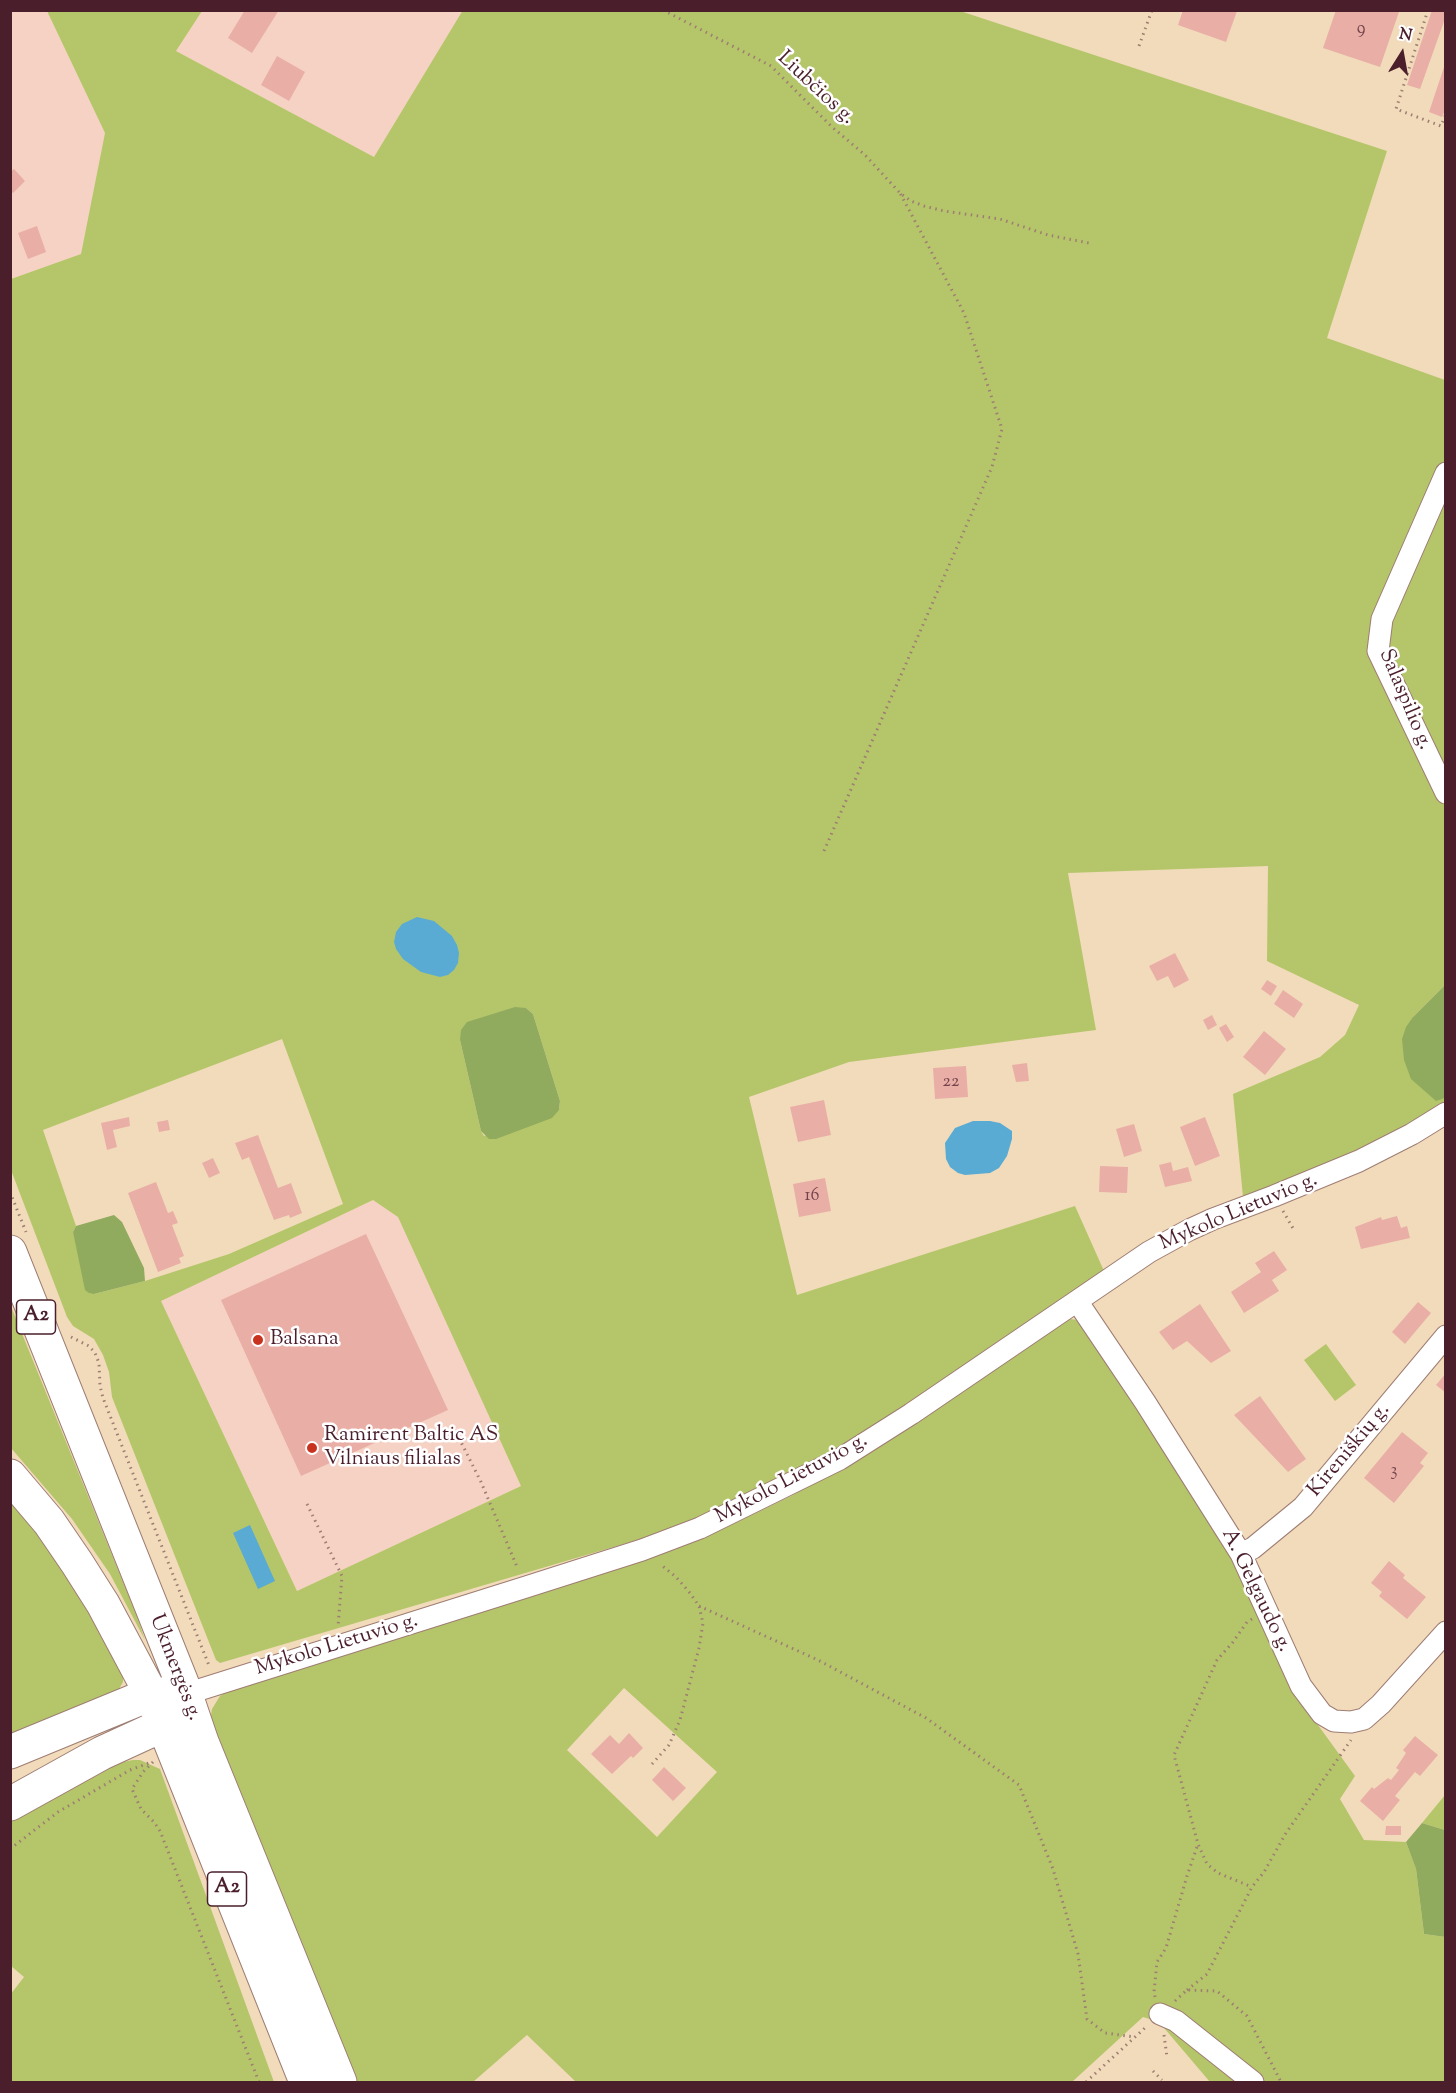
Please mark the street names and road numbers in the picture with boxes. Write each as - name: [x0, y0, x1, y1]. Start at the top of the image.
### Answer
- street label: Liubčios g.: [771, 47, 859, 131]
- street label: Salaspilio g.: [1372, 646, 1436, 754]
- street label: Mykolo Lietuvio g.: [1156, 1168, 1322, 1258]
- road number: A2: [16, 1300, 56, 1334]
- street label: Kireniškių g.: [1303, 1399, 1397, 1503]
- street label: Mykolo Lietuvio g.: [711, 1429, 873, 1531]
- street label: A. Gelgaudo g.: [1214, 1525, 1296, 1657]
- street label: Mykolo Lietuvio g.: [252, 1609, 422, 1683]
- street label: Ukmergės g.: [142, 1611, 206, 1725]
- road number: A2: [208, 1872, 246, 1906]

